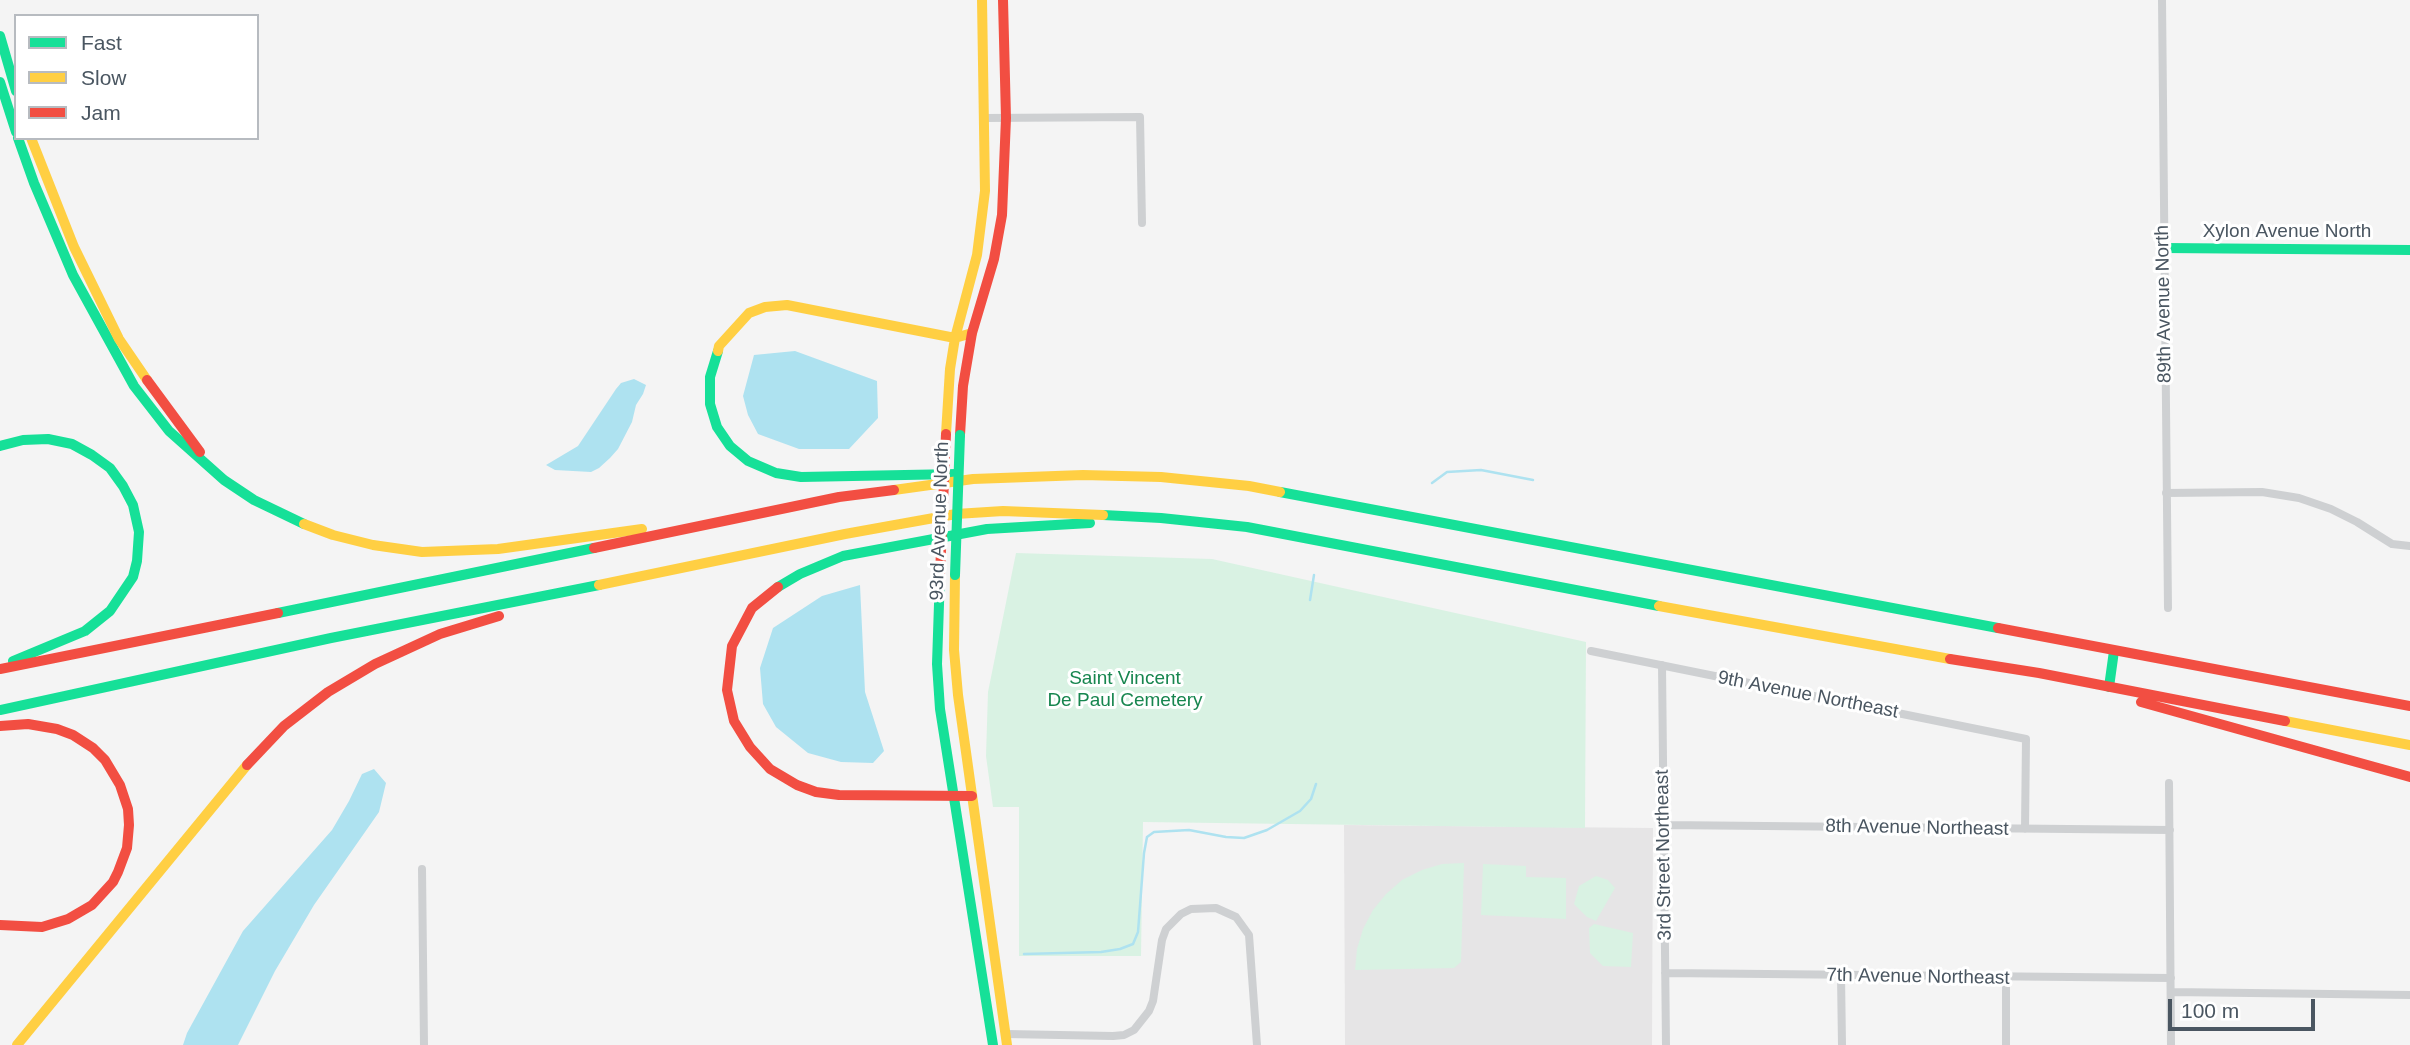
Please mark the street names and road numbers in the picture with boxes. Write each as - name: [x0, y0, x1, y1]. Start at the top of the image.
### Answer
- street label: Xylon Avenue North: [2203, 221, 2371, 243]
- street label: 89th Avenue North: [2151, 225, 2177, 383]
- street label: 93rd Avenue North: [926, 441, 954, 601]
- street label: 9th Avenue Northeast: [1716, 666, 1900, 724]
- street label: 3rd Street Northeast: [1651, 769, 1677, 941]
- street label: 8th Avenue Northeast: [1825, 815, 2009, 841]
- street label: 7th Avenue Northeast: [1826, 964, 2010, 990]

